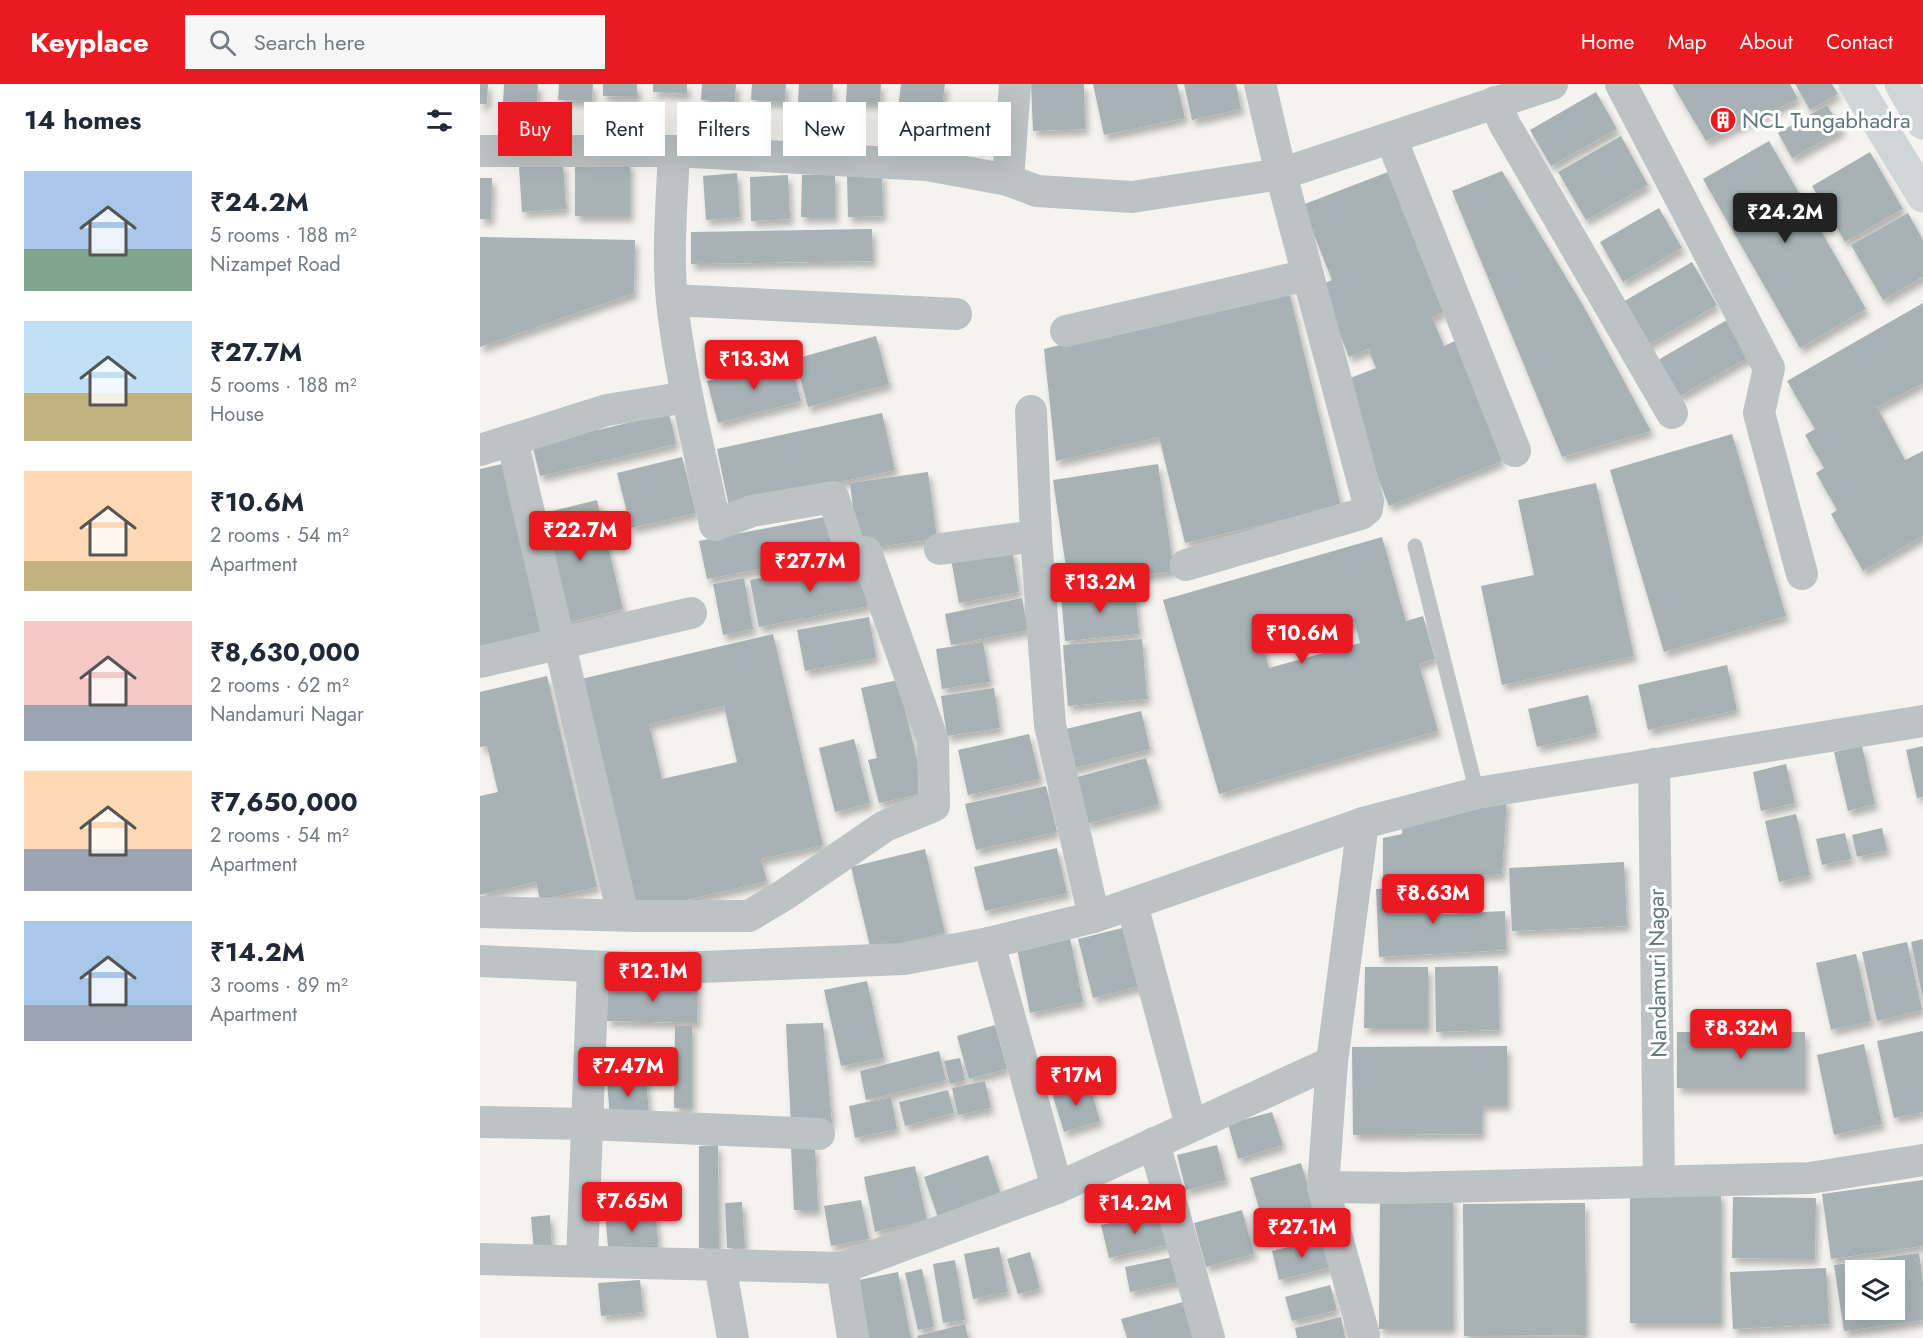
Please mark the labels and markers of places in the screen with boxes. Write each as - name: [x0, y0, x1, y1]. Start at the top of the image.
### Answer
- place label: NCL Tungabhadra: [1742, 104, 1911, 136]
- building icon: NCL Tungabhadra: [1708, 105, 1738, 135]
- pin: ₹24.2M: [1736, 193, 1834, 244]
- pin: ₹13.3M: [705, 340, 803, 391]
- pin: ₹22.7M: [531, 511, 629, 562]
- pin: ₹27.7M: [761, 542, 859, 593]
- pin: ₹13.2M: [1051, 563, 1149, 614]
- pin: ₹10.6M: [1253, 614, 1351, 665]
- pin: ₹8.63M: [1384, 874, 1482, 925]
- pin: ₹12.1M: [604, 952, 702, 1003]
- pin: ₹8.32M: [1692, 1009, 1790, 1060]
- pin: ₹7.47M: [579, 1047, 677, 1098]
- pin: ₹17M: [1040, 1056, 1112, 1107]
- pin: ₹7.65M: [583, 1182, 681, 1233]
- pin: ₹14.2M: [1086, 1184, 1184, 1235]
- pin: ₹27.1M: [1253, 1208, 1351, 1259]

